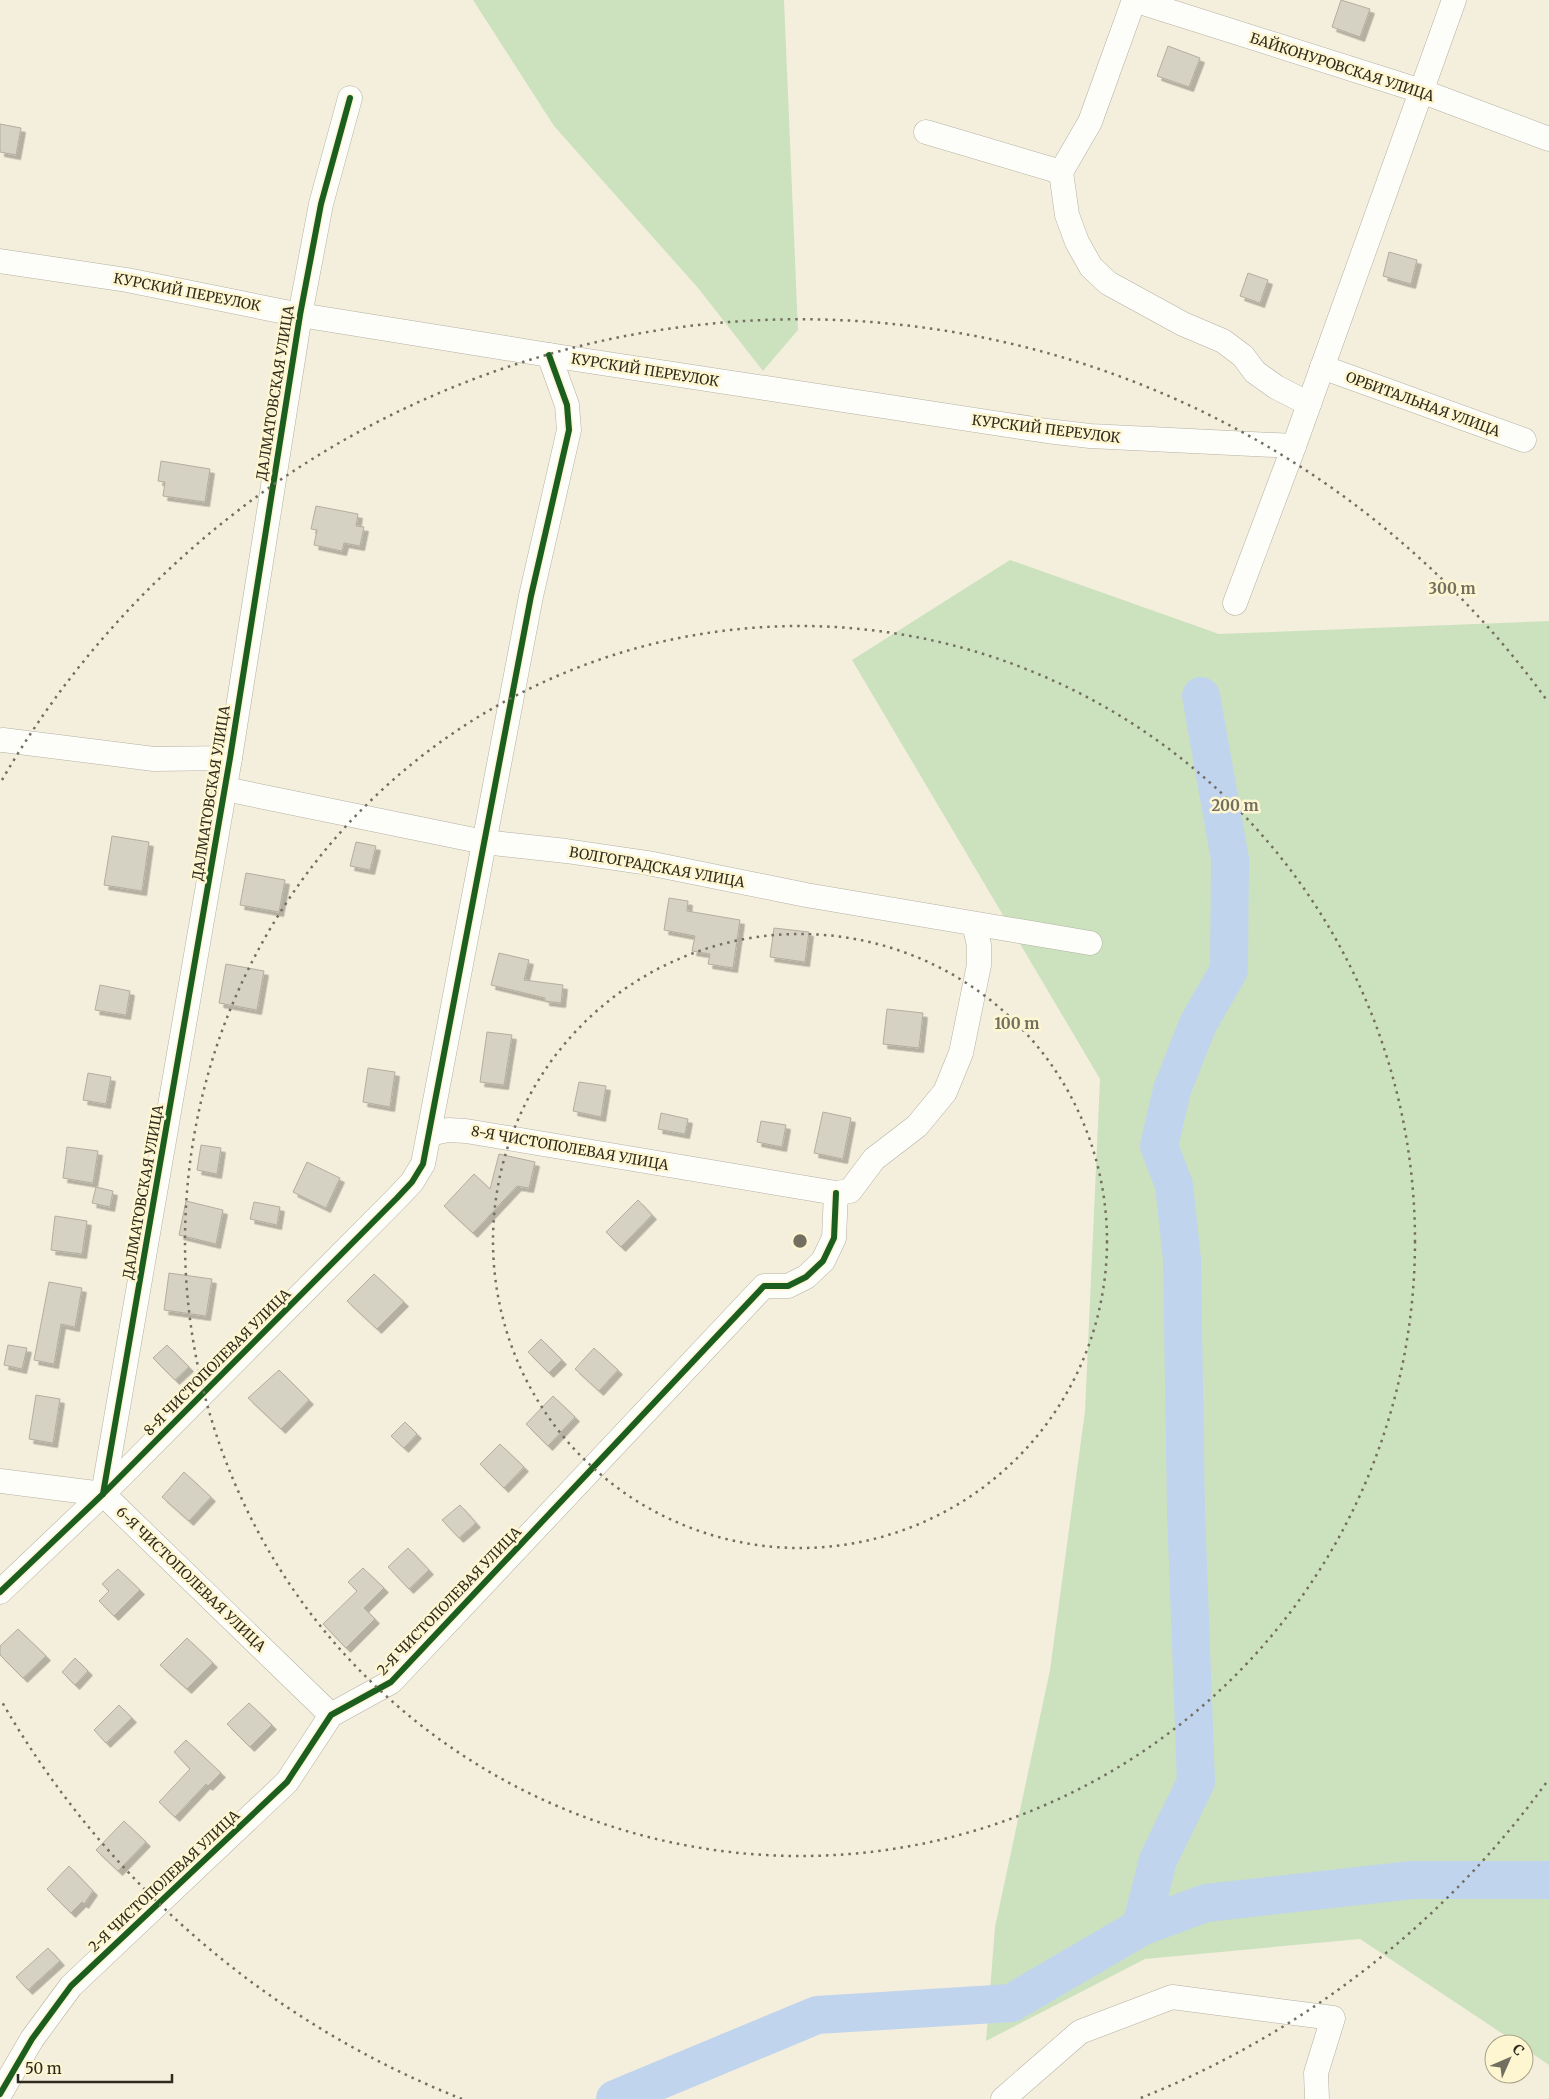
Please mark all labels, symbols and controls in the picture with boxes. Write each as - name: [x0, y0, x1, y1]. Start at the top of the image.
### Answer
- street label: БАЙКОНУРОВСКАЯ УЛИЦА: [1247, 29, 1437, 105]
- street label: КУРСКИЙ ПЕРЕУЛОК: [112, 269, 262, 315]
- street label: ДАЛМАТОВСКАЯ УЛИЦА: [252, 304, 298, 482]
- street label: КУРСКИЙ ПЕРЕУЛОК: [570, 349, 720, 391]
- street label: ОРБИТАЛЬНАЯ УЛИЦА: [1343, 368, 1503, 440]
- street label: КУРСКИЙ ПЕРЕУЛОК: [971, 411, 1121, 447]
- text: 300 m: [1428, 579, 1476, 598]
- street label: ДАЛМАТОВСКАЯ УЛИЦА: [188, 704, 234, 882]
- text: 200 m: [1211, 796, 1259, 815]
- street label: ВОЛГОГРАДСКАЯ УЛИЦА: [568, 843, 746, 891]
- text: 100 m: [995, 1014, 1039, 1033]
- street label: ДАЛМАТОВСКАЯ УЛИЦА: [119, 1103, 167, 1281]
- street label: 8-Я ЧИСТОПОЛЕВАЯ УЛИЦА: [470, 1122, 670, 1174]
- centre of rings: [791, 1232, 809, 1250]
- street label: 8-Я ЧИСТОПОЛЕВАЯ УЛИЦА: [140, 1285, 294, 1439]
- street label: 6-Я ЧИСТОПОЛЕВАЯ УЛИЦА: [112, 1503, 270, 1655]
- street label: 2-Я ЧИСТОПОЛЕВАЯ УЛИЦА: [373, 1523, 525, 1679]
- street label: 2-Я ЧИСТОПОЛЕВАЯ УЛИЦА: [85, 1806, 243, 1956]
- north arrow: [1484, 2034, 1534, 2084]
- text: С: [1509, 2040, 1528, 2059]
- scale bar: [18, 2052, 171, 2084]
- text: 50 m: [25, 2059, 62, 2078]

